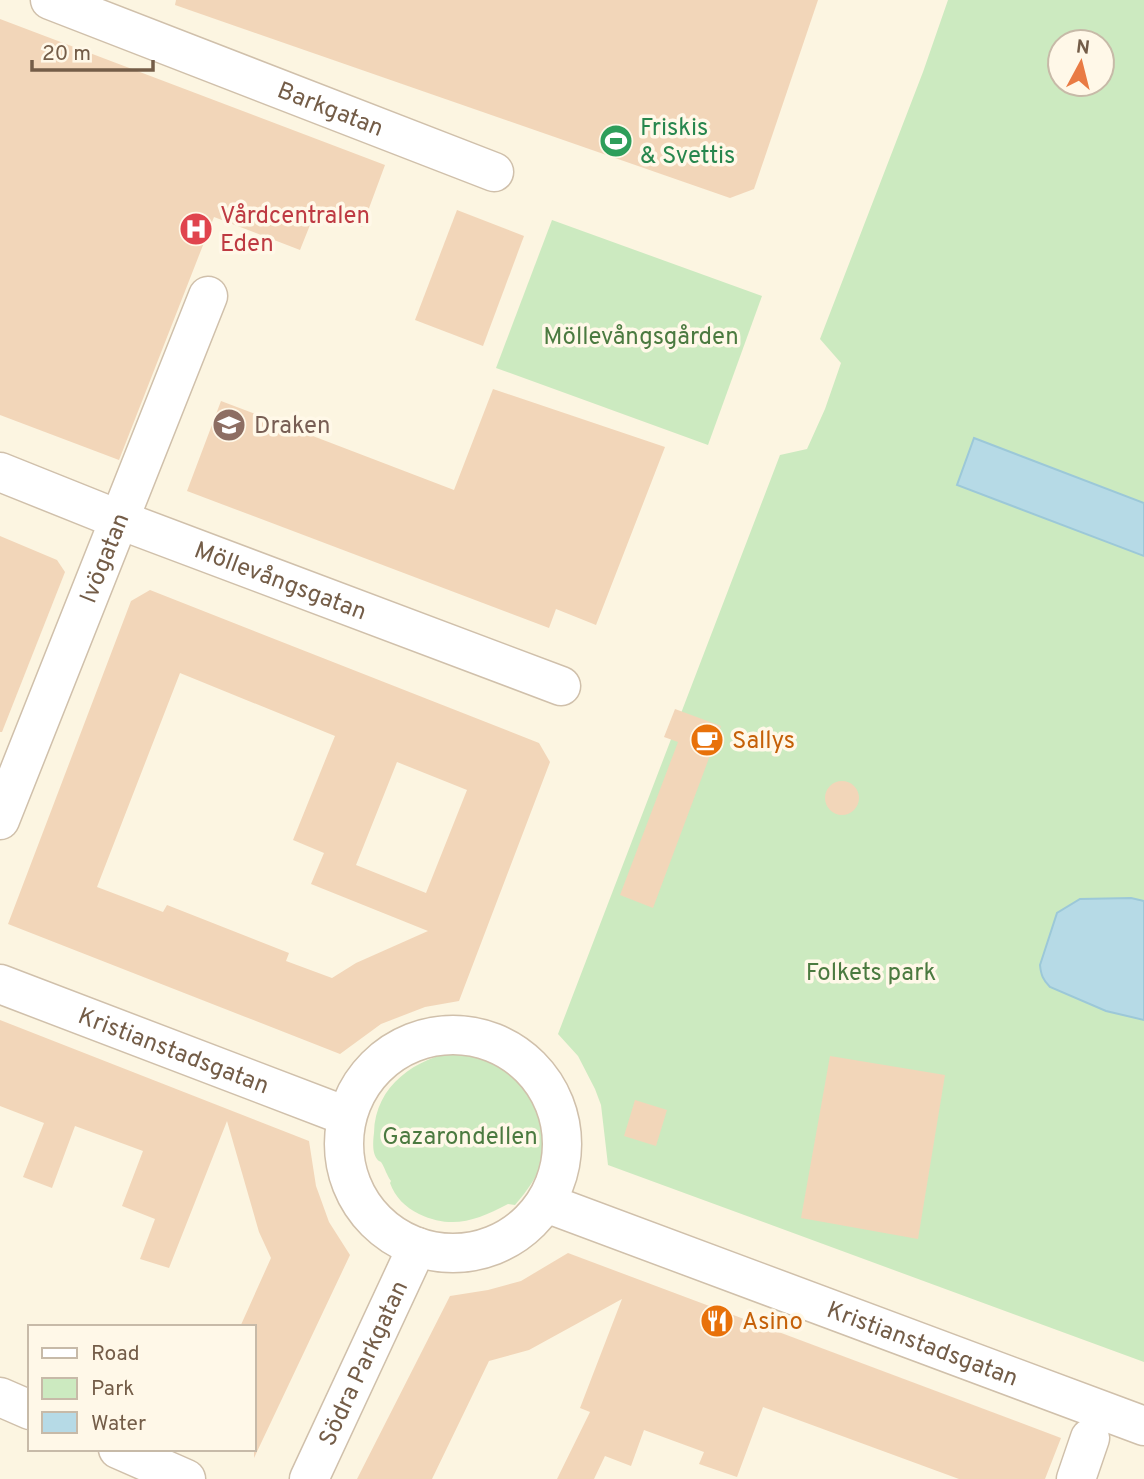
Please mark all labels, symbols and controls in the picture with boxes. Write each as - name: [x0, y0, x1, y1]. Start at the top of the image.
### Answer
- scale bar: [32, 28, 152, 72]
- north arrow: [1046, 28, 1116, 98]
- text: N: [1075, 35, 1091, 61]
- text: 20 m: [42, 41, 91, 68]
- street label: Barkgatan: [273, 76, 387, 145]
- place label: Friskis & Svettis: [640, 114, 735, 172]
- sports icon: Friskis & Svettis: [597, 122, 635, 160]
- place label: Vårdcentralen Eden: [220, 202, 370, 260]
- hospital icon: Vårdcentralen Eden: [177, 210, 215, 248]
- park label: Möllevångsgården: [543, 323, 739, 353]
- school or university icon: Draken: [210, 406, 248, 444]
- place label: Draken: [254, 412, 331, 442]
- street label: Ivögatan: [75, 509, 137, 608]
- street label: Möllevångsgatan: [190, 536, 370, 628]
- cafe icon: Sallys: [688, 721, 726, 759]
- place label: Sallys: [732, 727, 795, 757]
- park label: Folkets park: [806, 959, 936, 989]
- street label: Kristianstadsgatan: [73, 1002, 273, 1102]
- park label: Gazarondellen: [382, 1123, 538, 1153]
- street label: Södra Parkgatan: [313, 1276, 416, 1451]
- street label: Kristianstadsgatan: [822, 1296, 1022, 1395]
- restaurant icon: Asino: [698, 1302, 736, 1340]
- place label: Asino: [742, 1308, 803, 1338]
- legend: [28, 1325, 256, 1451]
- text: Road: [91, 1341, 140, 1368]
- text: Park: [91, 1376, 134, 1403]
- text: Water: [91, 1411, 146, 1438]

